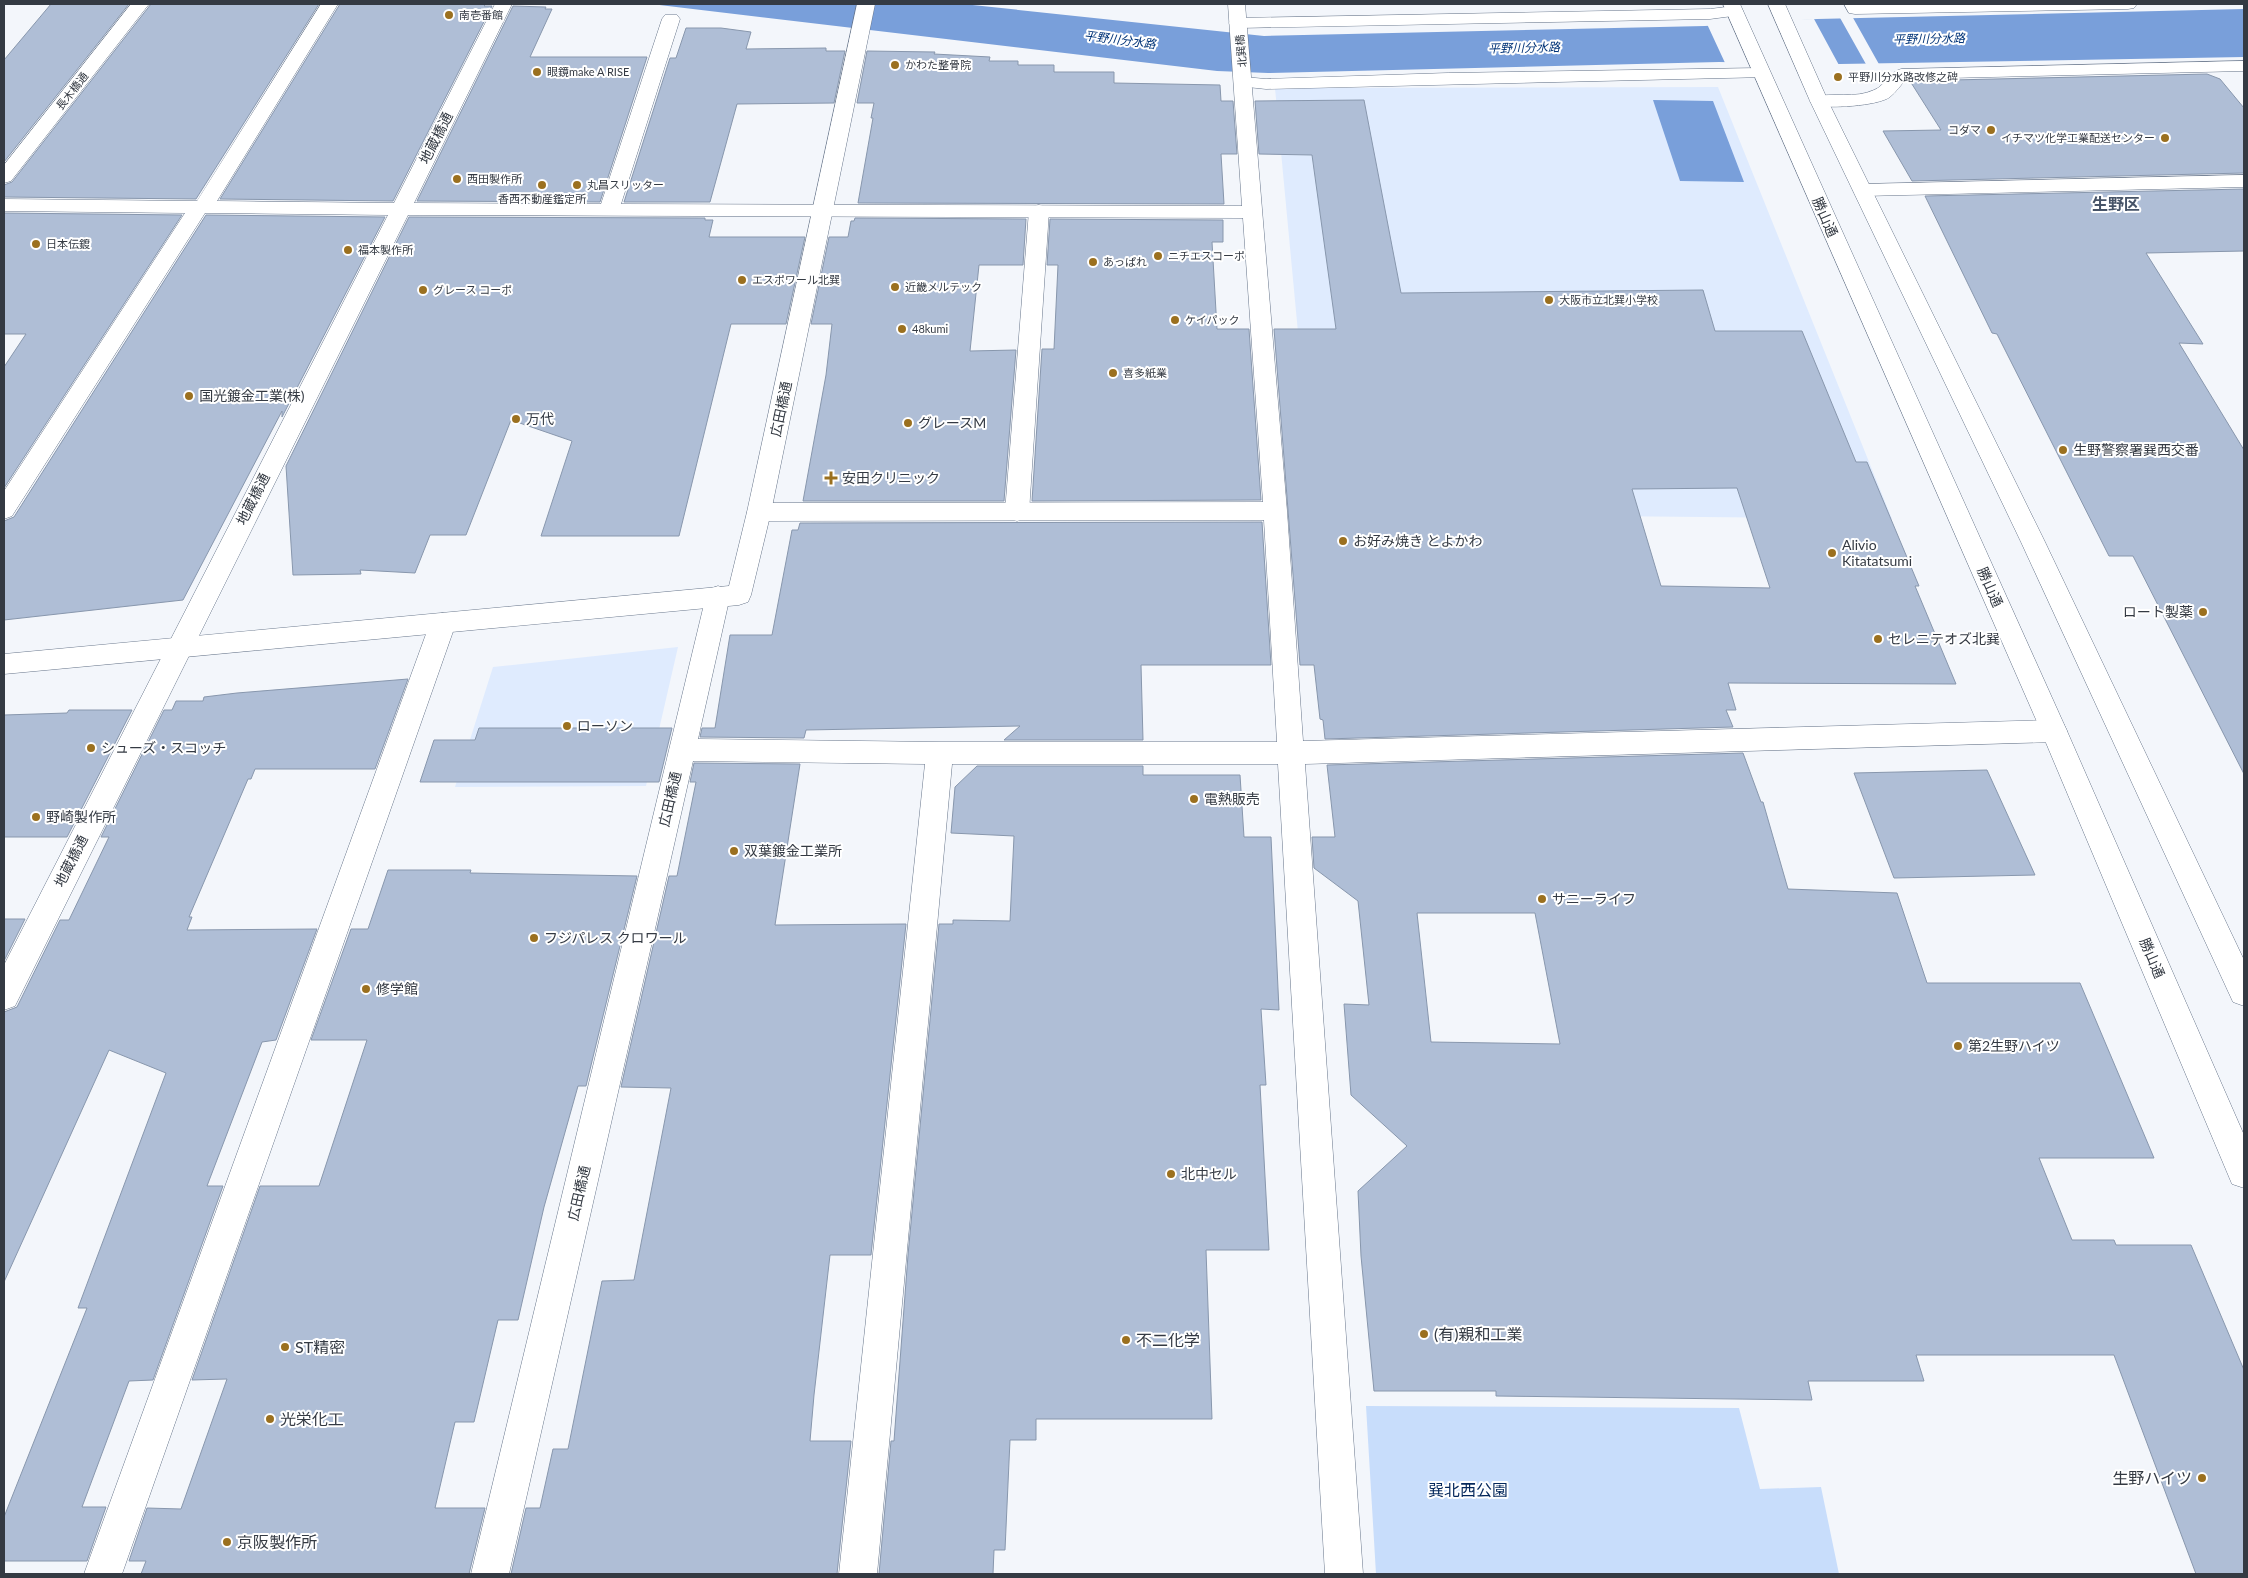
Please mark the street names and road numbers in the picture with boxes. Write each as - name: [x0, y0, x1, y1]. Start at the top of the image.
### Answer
- street label: 北巽橋: [1233, 34, 1248, 68]
- street label: 長木橋通: [53, 69, 90, 112]
- street label: 地蔵橋通: [415, 109, 456, 167]
- street label: 勝山通: [1809, 194, 1842, 239]
- street label: 広田橋通: [766, 380, 795, 438]
- street label: 地蔵橋通: [232, 470, 273, 528]
- street label: 勝山通: [1974, 564, 2007, 609]
- street label: 広田橋通: [655, 770, 684, 828]
- street label: 地蔵橋通: [50, 832, 91, 890]
- street label: 勝山通: [2136, 935, 2168, 980]
- street label: 広田橋通: [564, 1164, 593, 1222]

